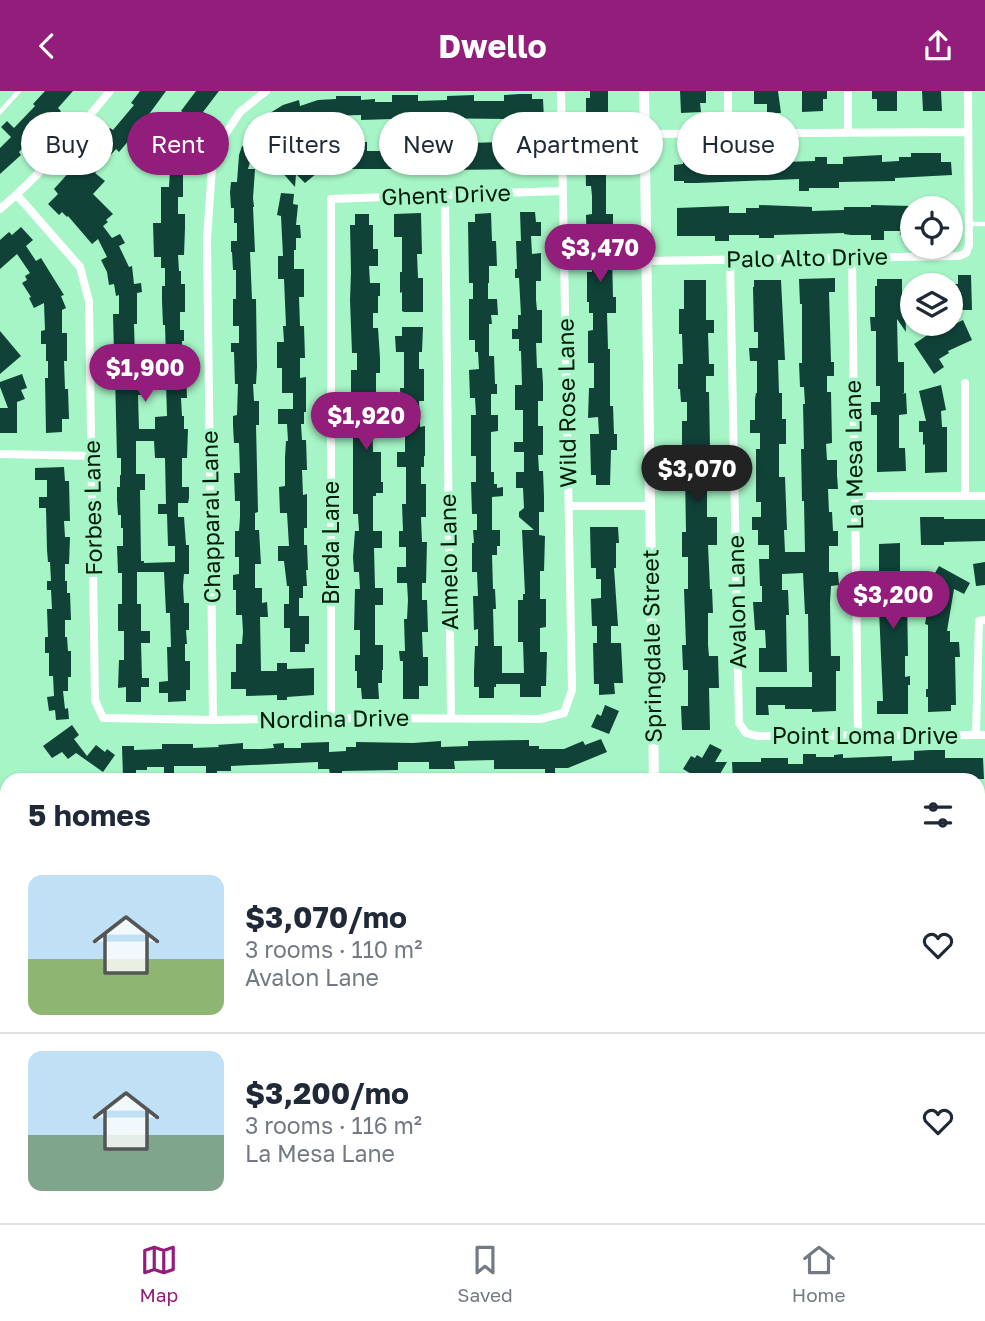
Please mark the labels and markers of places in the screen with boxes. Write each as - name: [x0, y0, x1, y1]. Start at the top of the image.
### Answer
- pin: $3,470: [543, 225, 657, 284]
- pin: $1,900: [88, 345, 202, 404]
- pin: $1,920: [309, 393, 423, 452]
- pin: $3,070: [640, 445, 754, 505]
- pin: $3,200: [836, 571, 950, 631]

